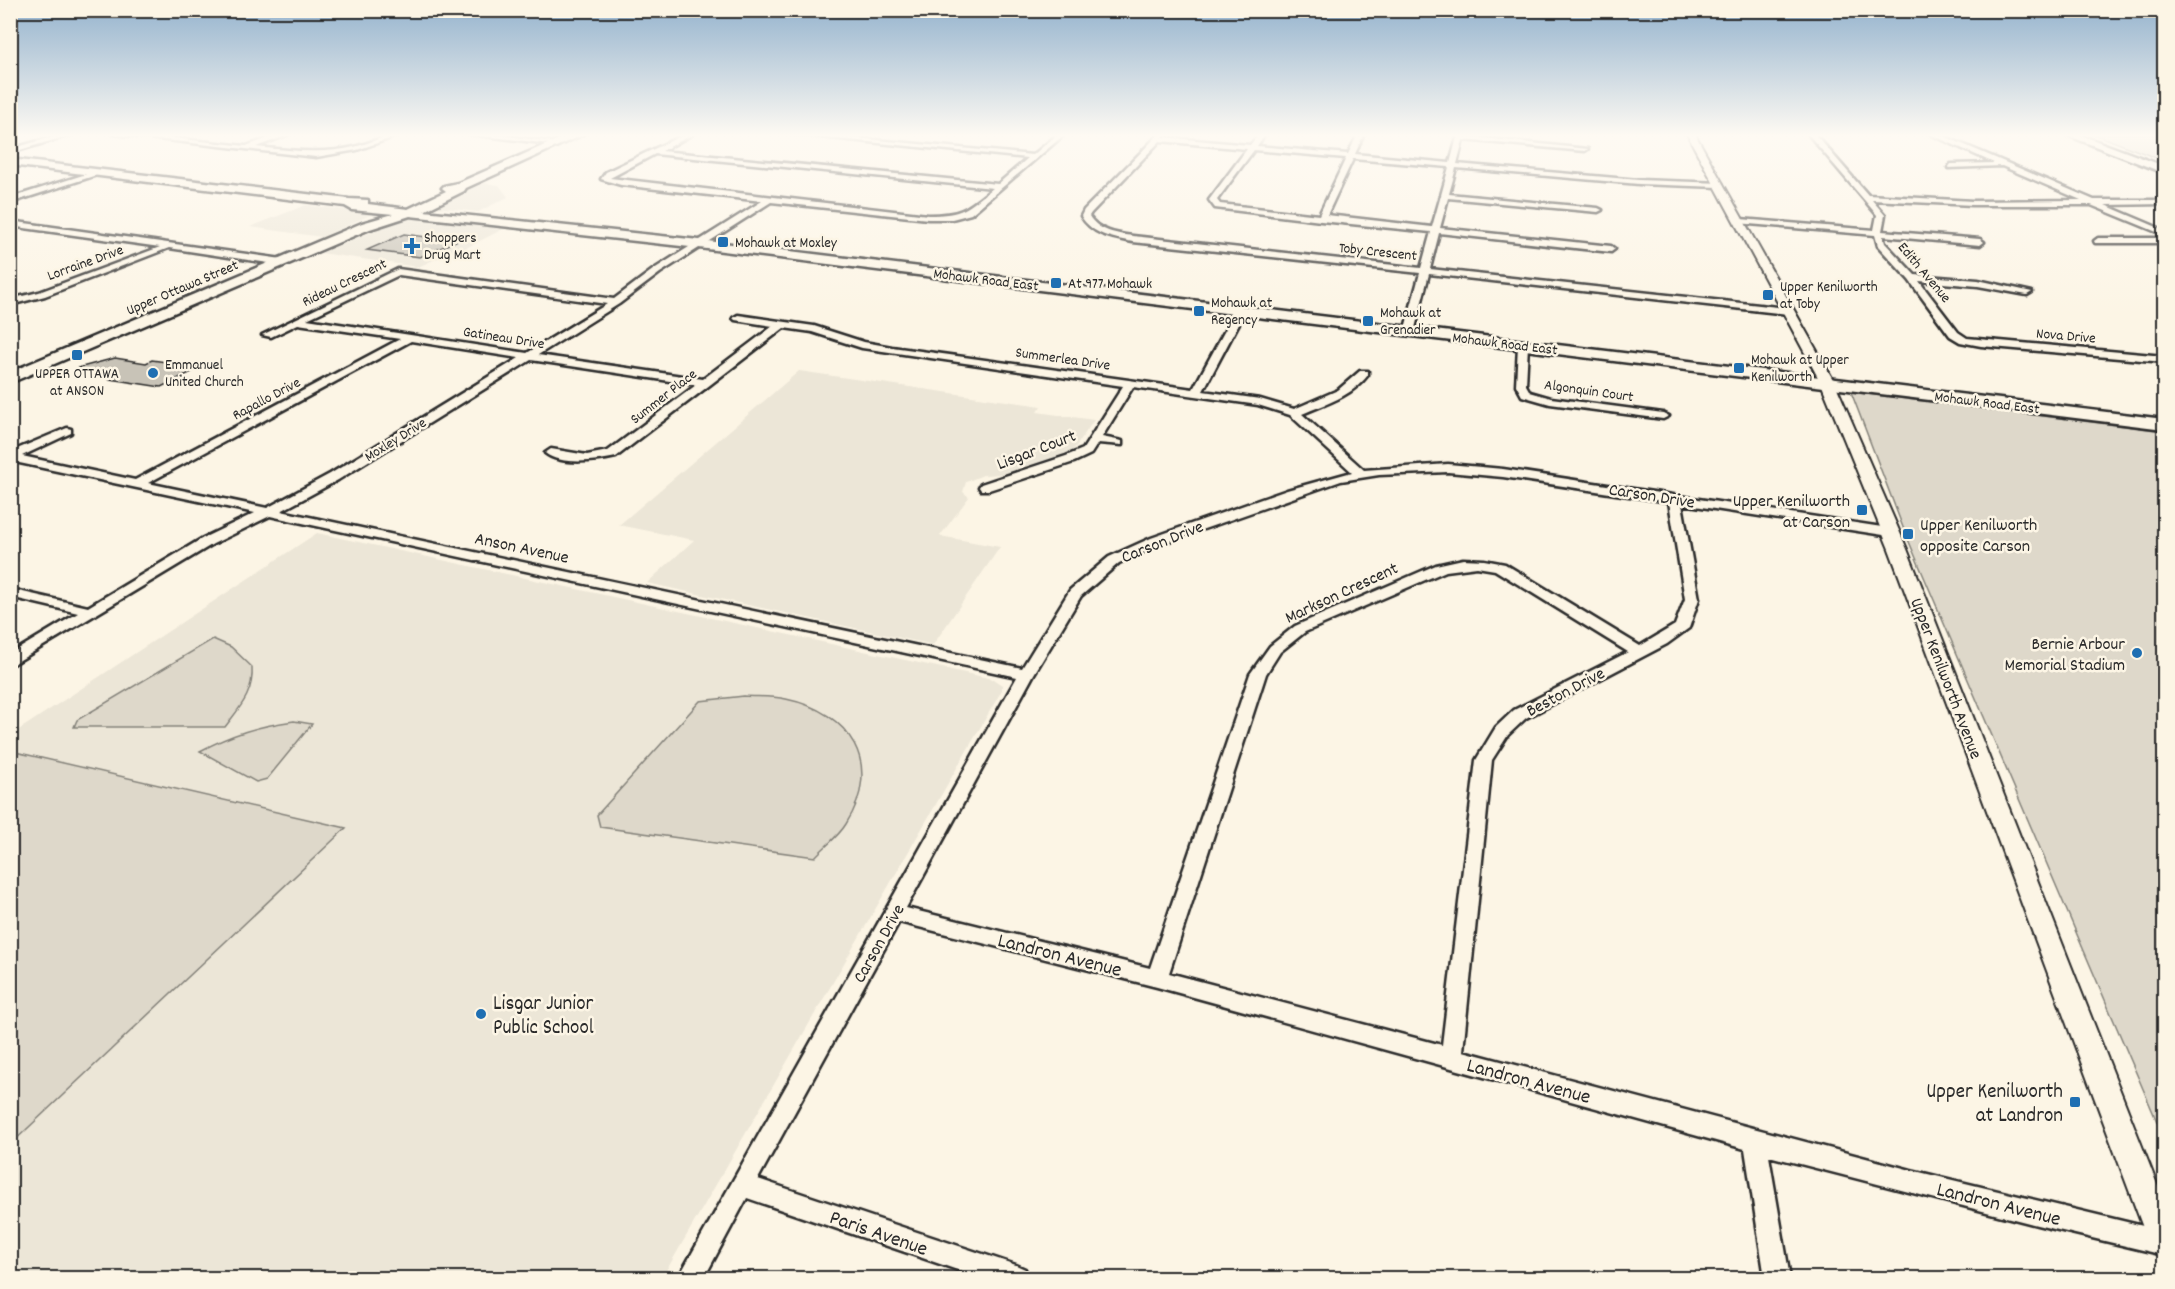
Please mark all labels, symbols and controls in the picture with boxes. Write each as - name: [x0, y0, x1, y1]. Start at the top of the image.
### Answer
- place label: Shoppers Drug Mart: [424, 228, 481, 267]
- place label: Mohawk at Moxley: [735, 233, 838, 255]
- marker: Mohawk at Moxley: [716, 235, 730, 249]
- street label: Toby Crescent: [1338, 238, 1418, 268]
- street label: Edith Avenue: [1891, 238, 1956, 309]
- marker: Shoppers Drug Mart: [405, 239, 419, 253]
- street label: Lorraine Drive: [45, 240, 127, 288]
- street label: Rideau Crescent: [299, 254, 391, 314]
- street label: Upper Ottawa Street: [123, 255, 243, 322]
- street label: Mohawk Road East: [932, 264, 1040, 298]
- place label: At 977 Mohawk: [1068, 274, 1152, 296]
- marker: At 977 Mohawk: [1049, 276, 1063, 290]
- place label: Upper Kenilworth at Toby: [1780, 277, 1878, 316]
- marker: Upper Kenilworth at Toby: [1761, 288, 1775, 302]
- place label: Mohawk at Regency: [1211, 293, 1273, 332]
- place label: Mohawk at Grenadier: [1380, 303, 1442, 342]
- marker: Mohawk at Regency: [1192, 304, 1206, 318]
- marker: Mohawk at Grenadier: [1361, 314, 1375, 328]
- street label: Gatineau Drive: [461, 322, 546, 356]
- street label: Nova Drive: [2035, 323, 2097, 351]
- street label: Mohawk Road East: [1451, 328, 1559, 362]
- street label: Summerlea Drive: [1014, 342, 1112, 378]
- marker: UPPER OTTAWA at ANSON: [70, 348, 84, 362]
- place label: Mohawk at Upper Kenilworth: [1751, 350, 1849, 389]
- place label: Emmanuel United Church: [165, 355, 244, 394]
- marker: Mohawk at Upper Kenilworth: [1732, 361, 1746, 375]
- place label: UPPER OTTAWA at ANSON: [35, 364, 119, 403]
- street label: Summer Place: [626, 364, 703, 431]
- marker: Emmanuel United Church: [146, 366, 160, 380]
- street label: Rapallo Drive: [229, 372, 305, 427]
- street label: Algonquin Court: [1543, 375, 1635, 409]
- street label: Mohawk Road East: [1933, 387, 2041, 421]
- street label: Moxley Drive: [361, 413, 432, 468]
- street label: Lisgar Court: [994, 425, 1081, 478]
- street label: Carson Drive: [1607, 478, 1696, 517]
- place label: Upper Kenilworth at Carson: [1733, 490, 1850, 536]
- marker: Upper Kenilworth at Carson: [1855, 503, 1869, 517]
- place label: Upper Kenilworth opposite Carson: [1920, 514, 2037, 560]
- street label: Carson Drive: [1118, 515, 1208, 571]
- street label: Anson Avenue: [472, 527, 571, 572]
- marker: Upper Kenilworth opposite Carson: [1901, 527, 1915, 541]
- street label: Markson Crescent: [1281, 557, 1403, 631]
- street label: Upper Kenilworth Avenue: [1902, 595, 1987, 763]
- place label: Bernie Arbour Memorial Stadium: [2004, 633, 2125, 679]
- marker: Bernie Arbour Memorial Stadium: [2130, 646, 2144, 660]
- street label: Beston Drive: [1522, 662, 1610, 724]
- street label: Carson Drive: [848, 900, 912, 988]
- street label: Landron Avenue: [994, 927, 1125, 987]
- place label: Lisgar Junior Public School: [493, 990, 594, 1044]
- marker: Lisgar Junior Public School: [474, 1007, 488, 1021]
- street label: Landron Avenue: [1463, 1052, 1593, 1114]
- place label: Upper Kenilworth at Landron: [1926, 1078, 2063, 1132]
- marker: Upper Kenilworth at Landron: [2068, 1095, 2082, 1109]
- street label: Landron Avenue: [1933, 1176, 2064, 1236]
- street label: Paris Avenue: [825, 1204, 931, 1266]

